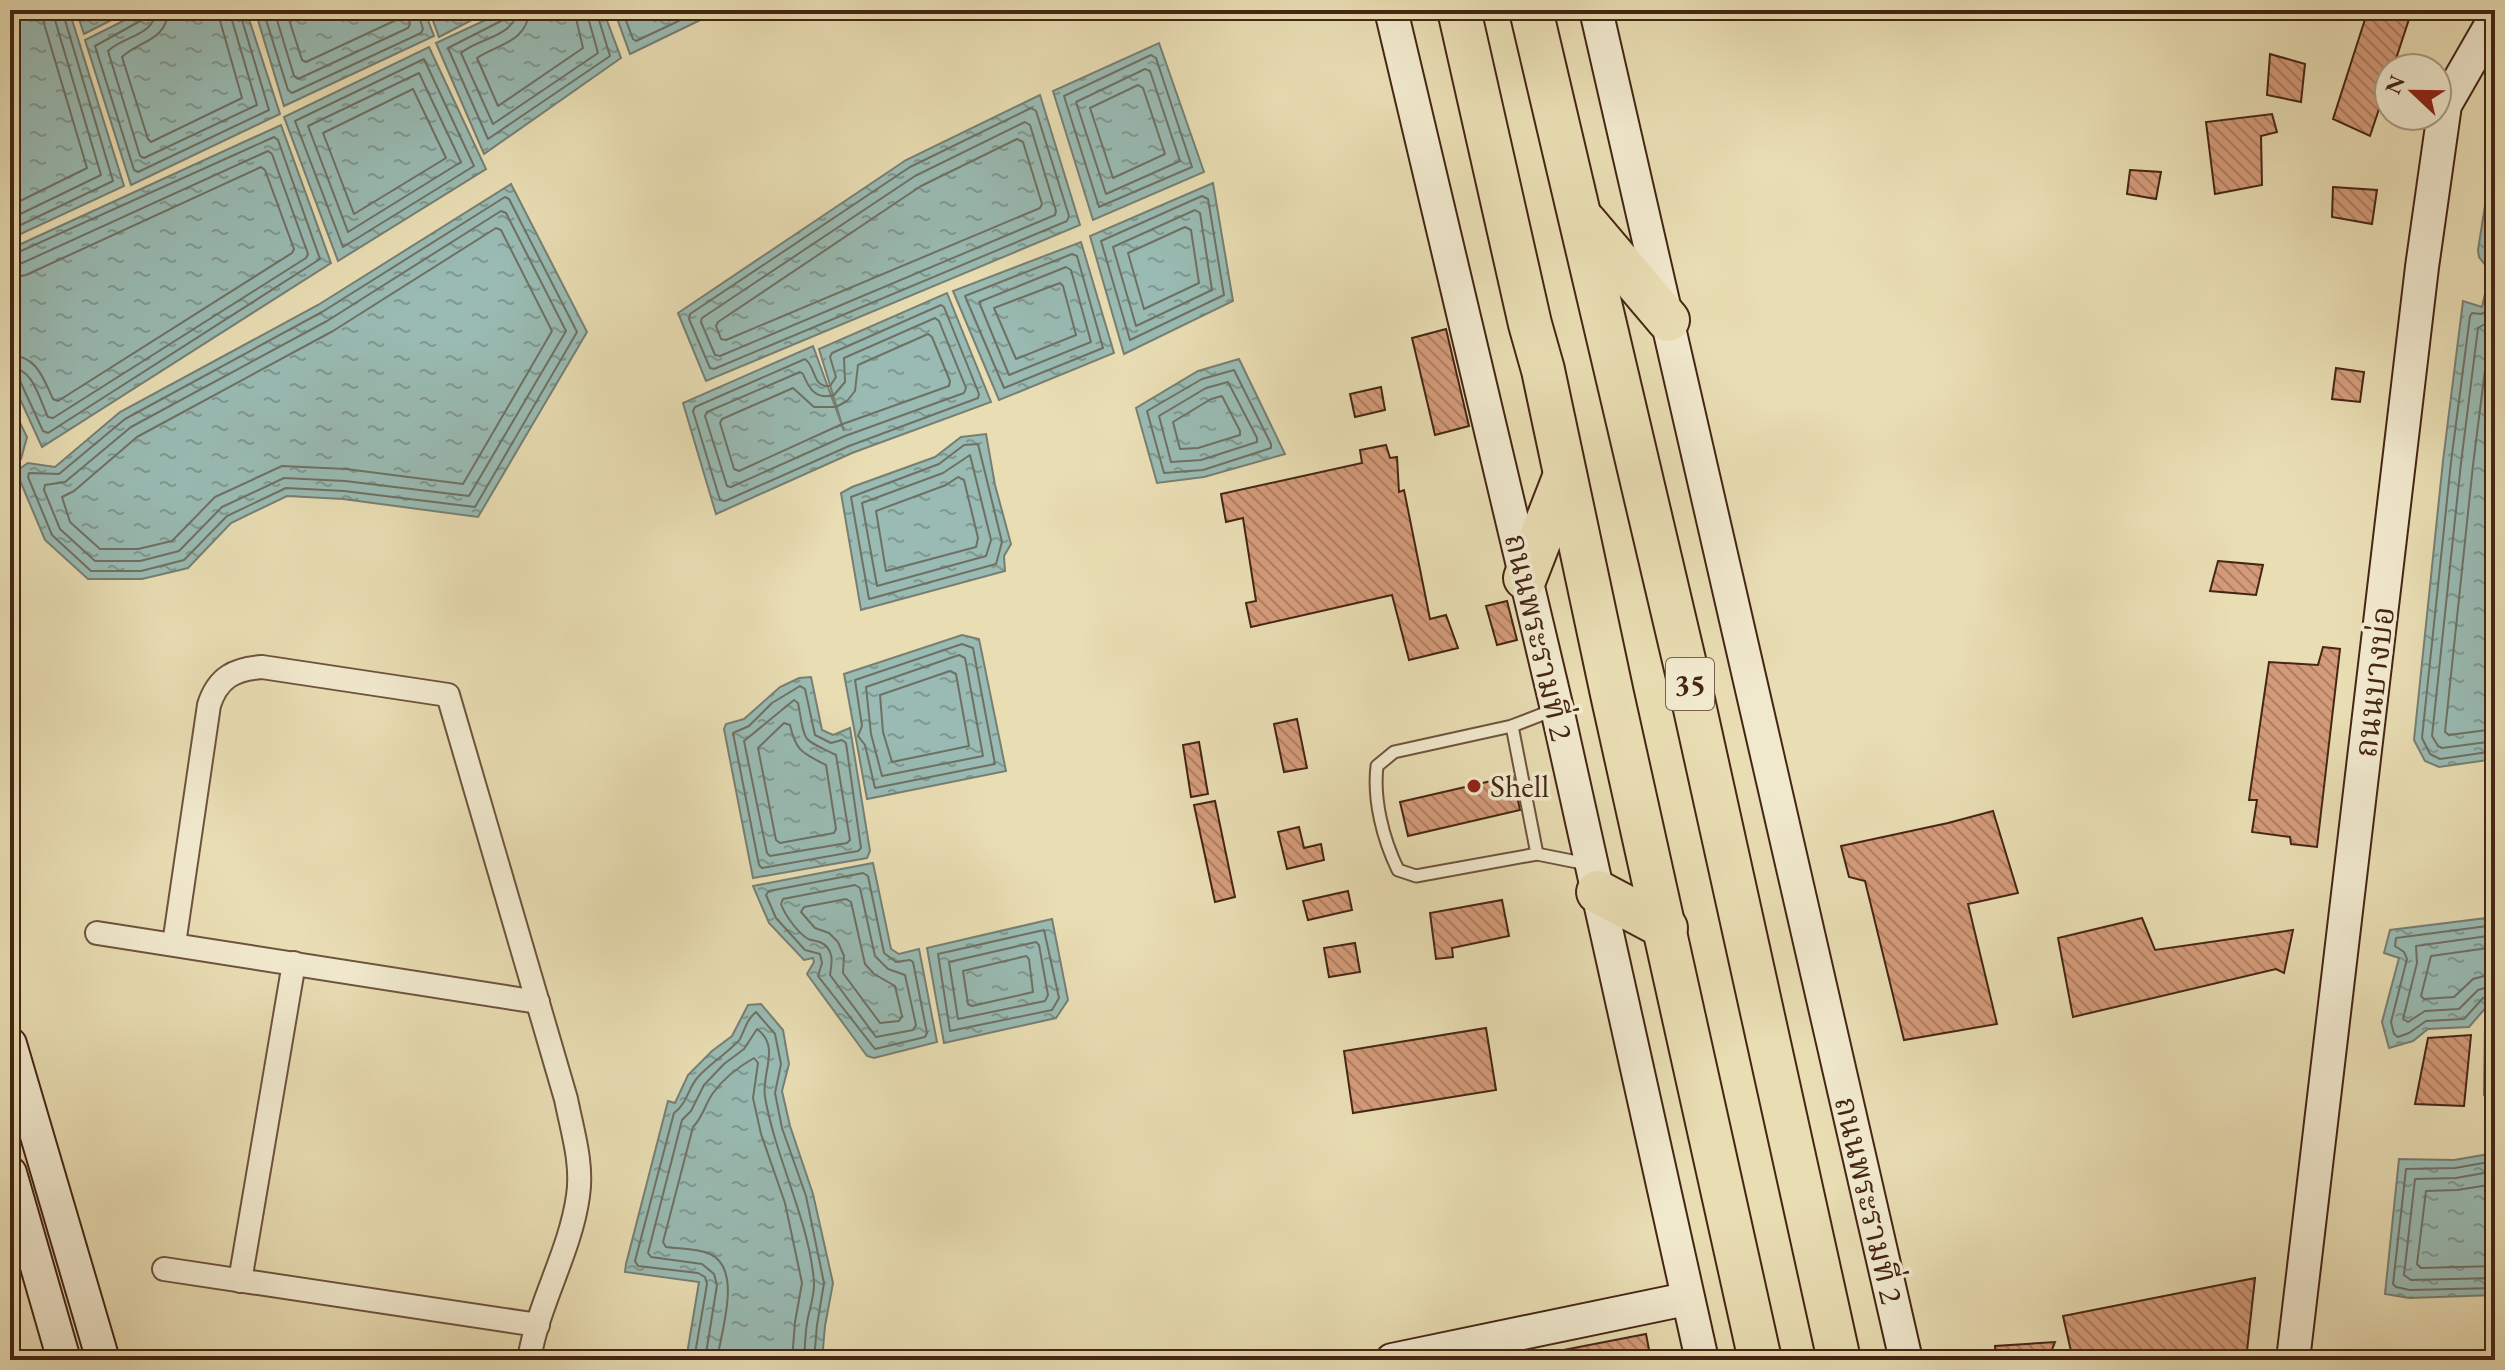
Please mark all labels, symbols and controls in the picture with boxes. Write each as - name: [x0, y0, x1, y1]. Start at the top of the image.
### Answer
- north arrow: [2373, 52, 2453, 132]
- text: N: [2378, 71, 2412, 98]
- street label: ถนนพระรามที่ 2: [1495, 529, 1585, 745]
- street label: ถนนบางบ่อ: [2344, 604, 2404, 760]
- road number: 35: [1666, 658, 1714, 710]
- place label: Shell: [1490, 765, 1550, 807]
- marker: Shell: [1465, 777, 1483, 795]
- street label: ถนนพระรามที่ 2: [1825, 1092, 1915, 1308]

